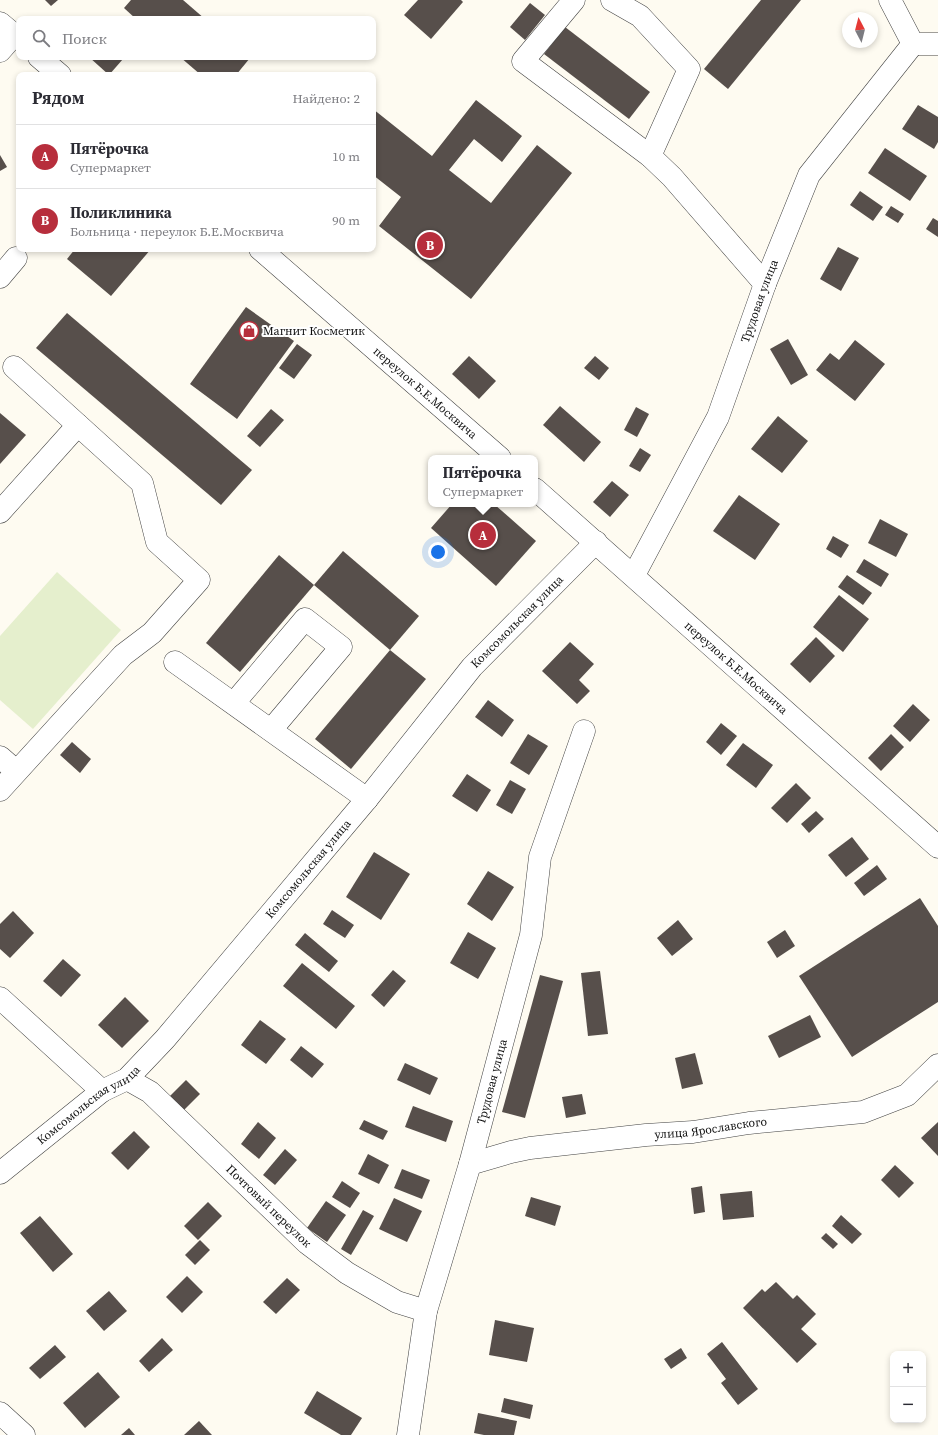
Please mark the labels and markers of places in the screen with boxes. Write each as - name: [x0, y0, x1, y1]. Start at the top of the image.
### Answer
- pin: B: [417, 230, 443, 260]
- shop icon: Магнит Косметик: [238, 320, 260, 342]
- place label: Магнит Косметик: [263, 323, 365, 339]
- pin: A: [470, 520, 496, 550]

